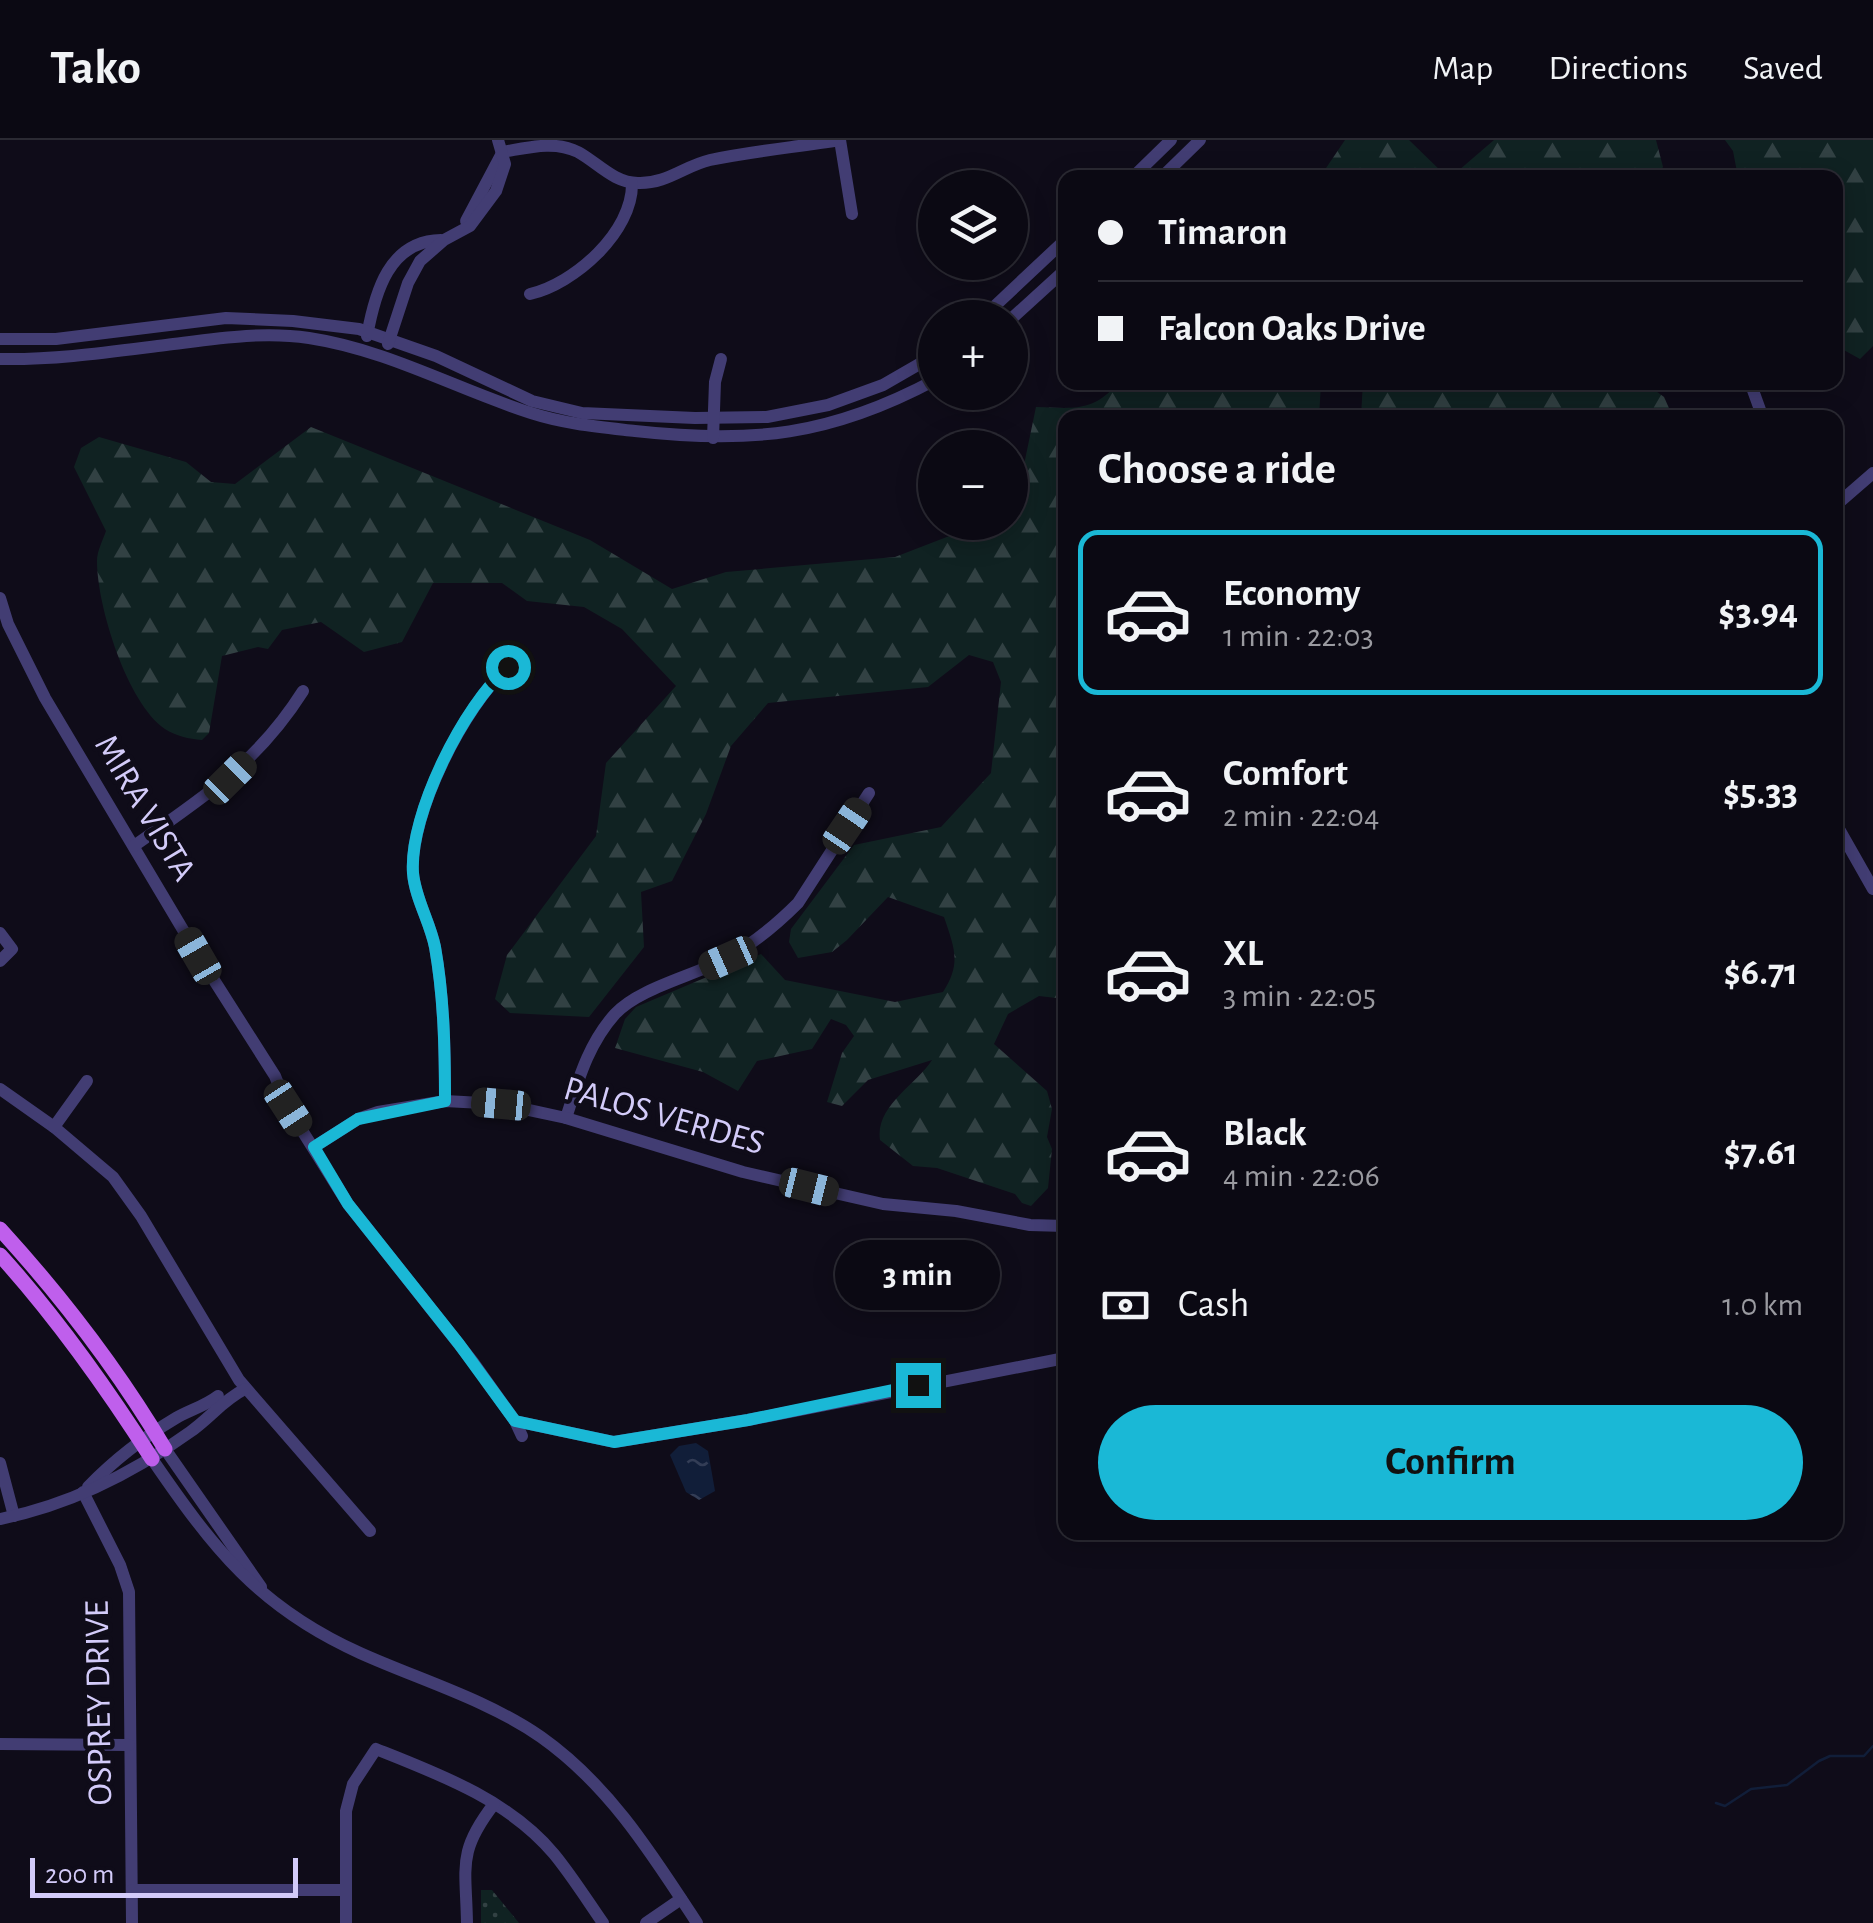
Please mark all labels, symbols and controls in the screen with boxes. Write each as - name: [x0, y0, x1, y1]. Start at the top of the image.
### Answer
- text: Tako: [50, 45, 141, 93]
- text: Map: [1432, 51, 1493, 86]
- text: Directions: [1548, 51, 1688, 86]
- text: Saved: [1743, 51, 1823, 86]
- map controls: [918, 170, 1028, 540]
- button: layers: [918, 170, 1028, 280]
- text: Timaron: [1158, 214, 1288, 252]
- button: +: [918, 300, 1028, 410]
- text: Falcon Oaks Drive: [1158, 310, 1426, 348]
- button: −: [918, 430, 1028, 540]
- text: Choose a ride: [1098, 447, 1336, 492]
- icon: car: [1103, 568, 1193, 658]
- text: Economy: [1223, 575, 1361, 613]
- text: $3.94: [1718, 594, 1798, 632]
- text: 1 min · 22:03: [1223, 620, 1374, 652]
- route start: [486, 645, 531, 690]
- street label: MIRA VISTA: [88, 729, 202, 887]
- car: [198, 746, 262, 810]
- icon: car: [1103, 748, 1193, 838]
- text: Comfort: [1223, 755, 1348, 793]
- text: $5.33: [1723, 774, 1798, 812]
- car: [818, 793, 876, 859]
- text: 2 min · 22:04: [1223, 800, 1379, 832]
- car: [170, 923, 226, 989]
- icon: car: [1103, 928, 1193, 1018]
- car: [694, 932, 762, 984]
- text: XL: [1223, 935, 1263, 973]
- text: $6.71: [1724, 954, 1798, 992]
- text: 3 min · 22:05: [1223, 980, 1376, 1012]
- street label: PALOS VERDES: [560, 1071, 768, 1161]
- car: [259, 1075, 317, 1141]
- car: [470, 1086, 532, 1122]
- icon: car: [1103, 1108, 1193, 1198]
- text: Black: [1223, 1115, 1307, 1153]
- text: $7.61: [1724, 1134, 1798, 1172]
- text: 4 min · 22:06: [1223, 1160, 1380, 1192]
- car: [776, 1165, 842, 1209]
- callout: 3 min: [836, 1240, 1000, 1310]
- text: 3 min: [883, 1259, 952, 1291]
- icon: cash: [1098, 1278, 1153, 1333]
- text: Cash: [1178, 1286, 1249, 1324]
- text: 1.0 km: [1722, 1289, 1803, 1321]
- route end: [896, 1363, 941, 1408]
- button: Confirm: [1098, 1405, 1803, 1520]
- street label: OSPREY DRIVE: [80, 1600, 118, 1806]
- scale bar: [30, 1853, 298, 1898]
- text: 200 m: [45, 1861, 114, 1889]

